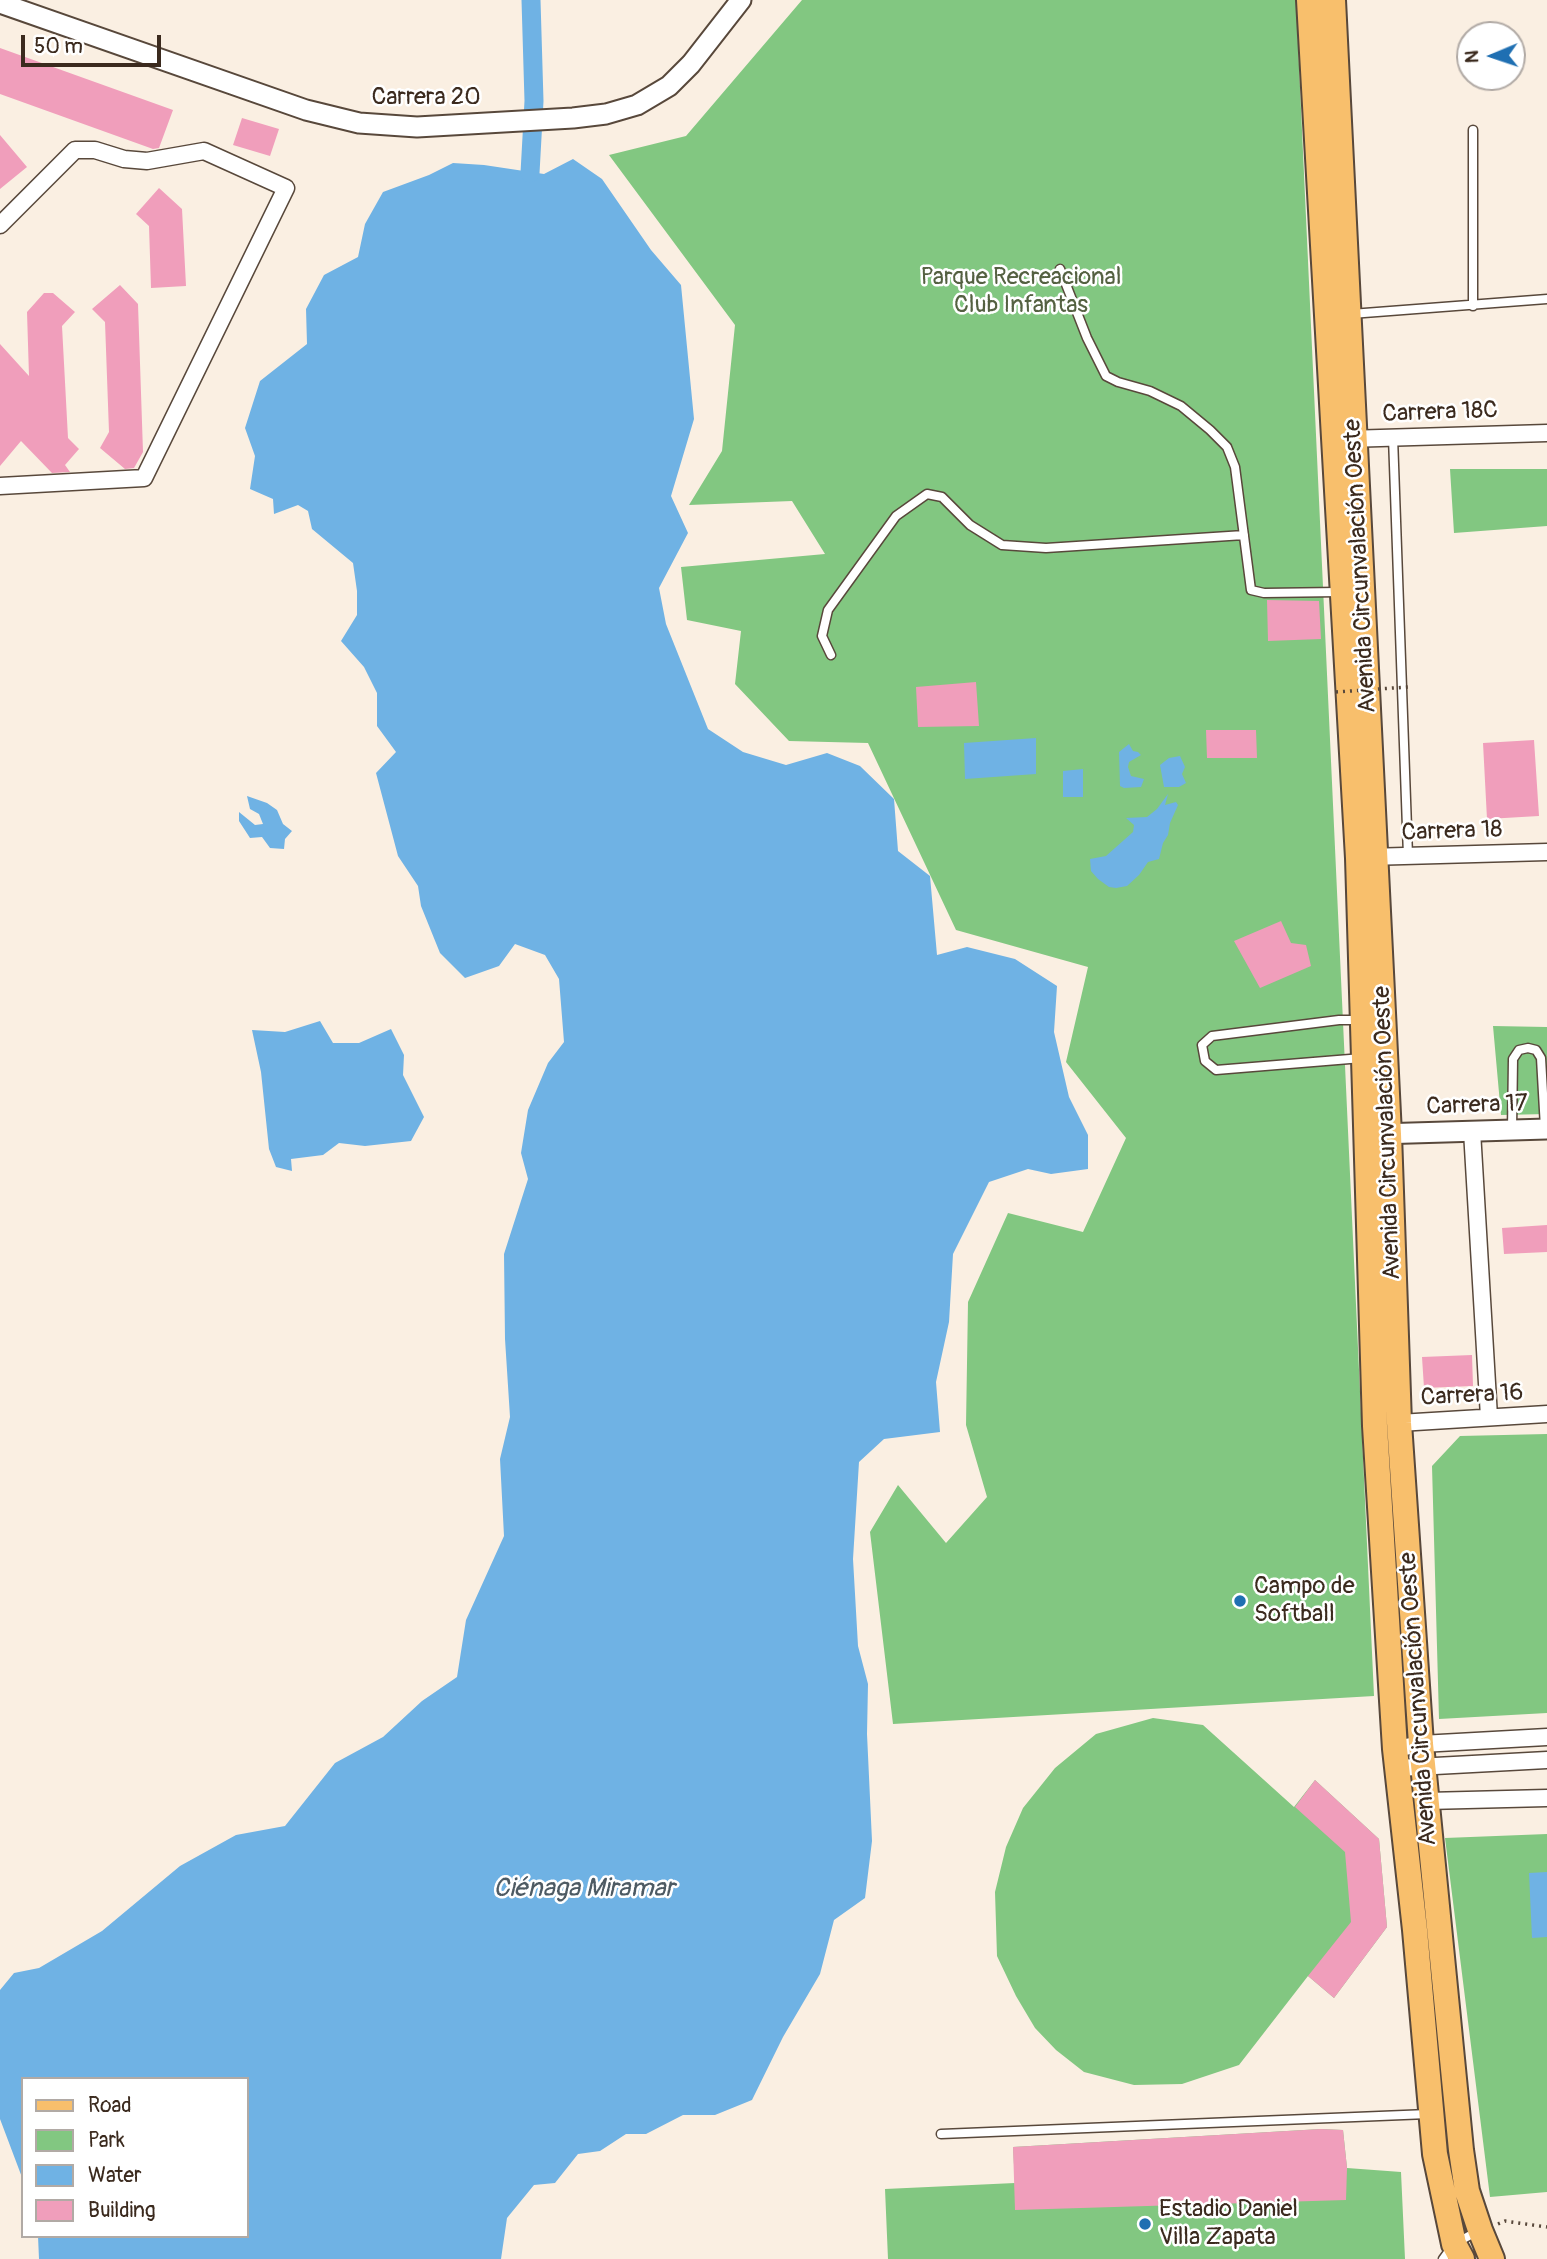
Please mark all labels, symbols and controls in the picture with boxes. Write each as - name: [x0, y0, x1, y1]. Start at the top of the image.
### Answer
- scale bar: [24, 21, 164, 65]
- north arrow: [1456, 21, 1526, 91]
- text: 50 m: [34, 33, 83, 60]
- text: N: [1460, 50, 1484, 64]
- street label: Carrera 20: [371, 84, 481, 112]
- park label: Parque Recreacional Club Infantas: [921, 264, 1121, 320]
- street label: Carrera 18C: [1382, 397, 1498, 429]
- street label: Avenida Circunvalación Oeste: [1339, 418, 1383, 714]
- street label: Carrera 18: [1401, 816, 1503, 848]
- street label: Avenida Circunvalación Oeste: [1368, 985, 1408, 1281]
- street label: Carrera 17: [1426, 1090, 1528, 1122]
- street label: Carrera 16: [1420, 1379, 1524, 1413]
- street label: Avenida Circunvalación Oeste: [1394, 1551, 1444, 1847]
- place label: Campo de Softball: [1254, 1573, 1355, 1629]
- marker: Campo de Softball: [1232, 1593, 1248, 1609]
- water label: Ciénaga Miramar: [493, 1873, 675, 1905]
- legend: [21, 2077, 248, 2238]
- text: Road: [88, 2092, 132, 2119]
- text: Park: [88, 2127, 125, 2154]
- text: Water: [88, 2162, 141, 2189]
- place label: Estadio Daniel Villa Zapata: [1159, 2196, 1298, 2252]
- text: Building: [88, 2197, 155, 2224]
- marker: Estadio Daniel Villa Zapata: [1137, 2216, 1153, 2232]

